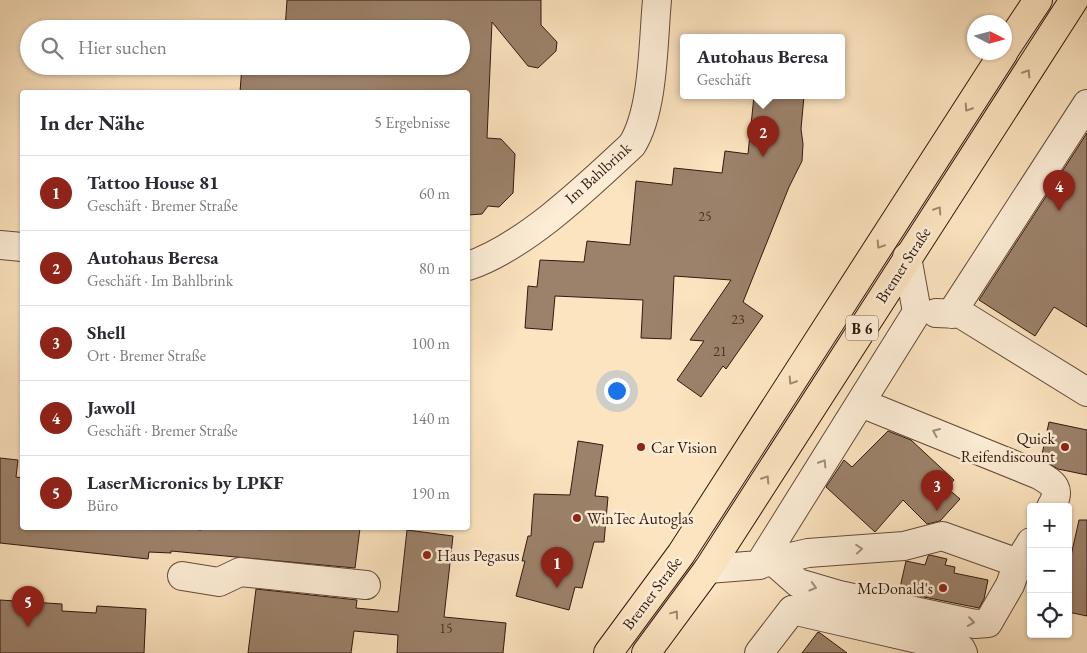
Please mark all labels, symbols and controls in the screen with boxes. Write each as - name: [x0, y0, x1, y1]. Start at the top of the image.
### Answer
- north arrow: [967, 15, 1012, 60]
- search box: [20, 20, 470, 75]
- icon: search: [38, 34, 66, 62]
- popup: [680, 34, 845, 99]
- text: Hier suchen: [78, 35, 167, 60]
- text: Autohaus Beresa: [697, 44, 828, 69]
- text: Geschäft: [697, 69, 751, 90]
- one-way arrow: [1020, 70, 1030, 79]
- one-way arrow: [965, 103, 974, 112]
- text: In der Nähe: [40, 109, 145, 136]
- text: 5 Ergebnisse: [374, 112, 450, 133]
- pin: 2: [747, 116, 779, 157]
- street label: Im Bahlbrink: [560, 137, 636, 208]
- text: Tattoo House 81: [87, 170, 219, 195]
- pin: 4: [1043, 170, 1075, 211]
- text: 1: [52, 183, 60, 204]
- text: 60 m: [419, 183, 450, 204]
- text: Geschäft · Bremer Straße: [87, 195, 238, 216]
- one-way arrow: [932, 206, 941, 215]
- house number: 25: [698, 207, 712, 225]
- street label: Bremer Straße: [871, 223, 935, 307]
- one-way arrow: [877, 239, 886, 248]
- text: Autohaus Beresa: [87, 245, 219, 270]
- text: 2: [52, 258, 60, 279]
- text: 80 m: [419, 258, 450, 279]
- text: Geschäft · Im Bahlbrink: [87, 270, 233, 291]
- house number: 23: [731, 310, 745, 328]
- road number: B 6: [846, 316, 878, 340]
- text: Shell: [87, 320, 126, 345]
- text: 3: [52, 333, 60, 354]
- text: 100 m: [411, 333, 450, 354]
- house number: 21: [713, 342, 727, 360]
- text: Ort · Bremer Straße: [87, 345, 206, 366]
- one-way arrow: [789, 376, 798, 385]
- your location: [604, 378, 630, 404]
- text: Jawoll: [87, 395, 136, 420]
- text: 4: [52, 408, 60, 429]
- text: 140 m: [411, 408, 450, 429]
- text: Geschäft · Bremer Straße: [87, 420, 238, 441]
- one-way arrow: [932, 428, 940, 438]
- place label: Quick Reifendiscount: [961, 428, 1055, 467]
- place label: Car Vision: [651, 437, 718, 458]
- marker: Car Vision: [635, 441, 647, 453]
- marker: Quick Reifendiscount: [1059, 441, 1071, 453]
- one-way arrow: [817, 459, 827, 468]
- text: LaserMicronics by LPKF: [87, 470, 284, 495]
- pin: 3: [921, 470, 953, 511]
- one-way arrow: [759, 476, 769, 485]
- text: 5: [52, 483, 60, 504]
- text: 190 m: [411, 483, 450, 504]
- text: Büro: [87, 495, 118, 516]
- map controls: [1027, 503, 1072, 638]
- button: +: [1027, 503, 1072, 548]
- place label: WinTec Autoglas: [587, 508, 693, 529]
- marker: WinTec Autoglas: [571, 512, 583, 524]
- one-way arrow: [855, 544, 863, 555]
- place label: Haus Pegasus: [437, 545, 520, 566]
- pin: 1: [541, 547, 573, 588]
- button: −: [1027, 548, 1072, 593]
- marker: Haus Pegasus: [421, 549, 433, 561]
- street label: Bremer Straße: [618, 552, 686, 634]
- place label: McDonald's: [857, 578, 933, 599]
- one-way arrow: [808, 582, 816, 592]
- marker: McDonald's: [937, 582, 949, 594]
- pin: 5: [12, 586, 44, 627]
- button: locate: [1027, 593, 1072, 638]
- one-way arrow: [669, 610, 678, 620]
- one-way arrow: [967, 617, 975, 627]
- house number: 15: [439, 619, 453, 637]

